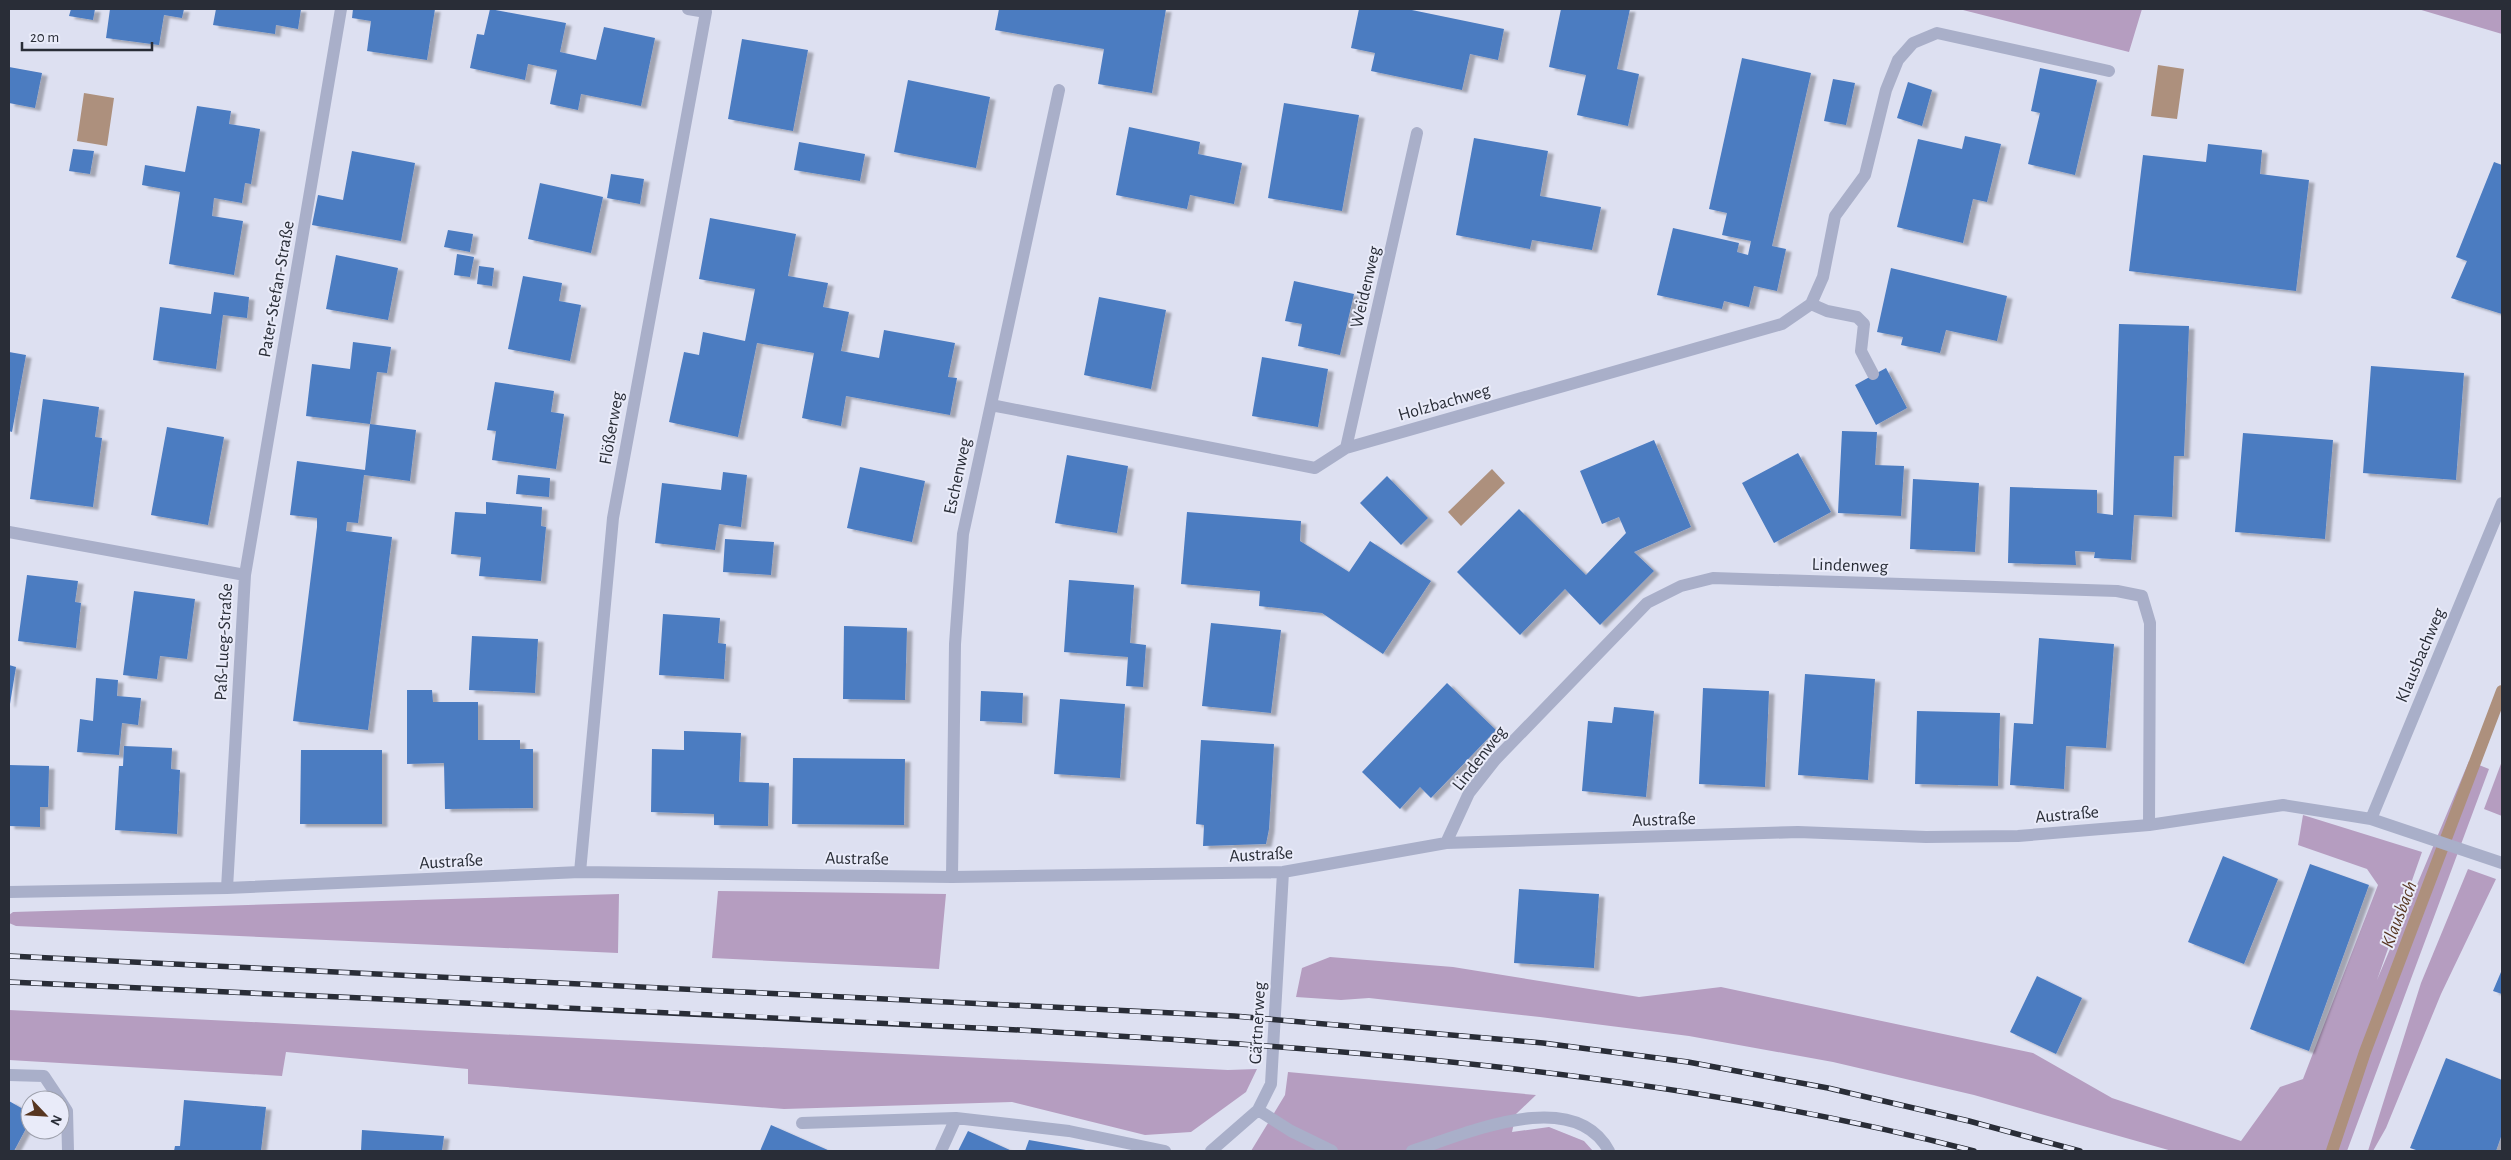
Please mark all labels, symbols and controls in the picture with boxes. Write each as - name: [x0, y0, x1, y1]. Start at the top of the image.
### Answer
- scale bar: [22, 20, 152, 52]
- text: 20 m: [30, 30, 59, 45]
- street label: Pater-Stefan-Straße: [256, 219, 298, 359]
- street label: Weidenweg: [1348, 244, 1384, 330]
- street label: Holzbachweg: [1396, 381, 1493, 425]
- street label: Flößerweg: [597, 390, 627, 466]
- street label: Eschenweg: [941, 436, 975, 516]
- street label: Lindenweg: [1811, 556, 1889, 576]
- street label: Paß-Lueg-Straße: [212, 583, 236, 701]
- street label: Klausbachweg: [2393, 605, 2449, 705]
- street label: Lindenweg: [1449, 723, 1511, 794]
- street label: Austraße: [2034, 803, 2100, 827]
- street label: Austraße: [1632, 810, 1696, 830]
- street label: Austraße: [1229, 844, 1293, 866]
- street label: Austraße: [825, 849, 889, 869]
- street label: Austraße: [419, 851, 483, 873]
- water label: Klausbach: [2378, 879, 2421, 951]
- street label: Gärtnerweg: [1247, 981, 1269, 1065]
- north arrow: [20, 1090, 70, 1140]
- text: N: [47, 1113, 64, 1127]

